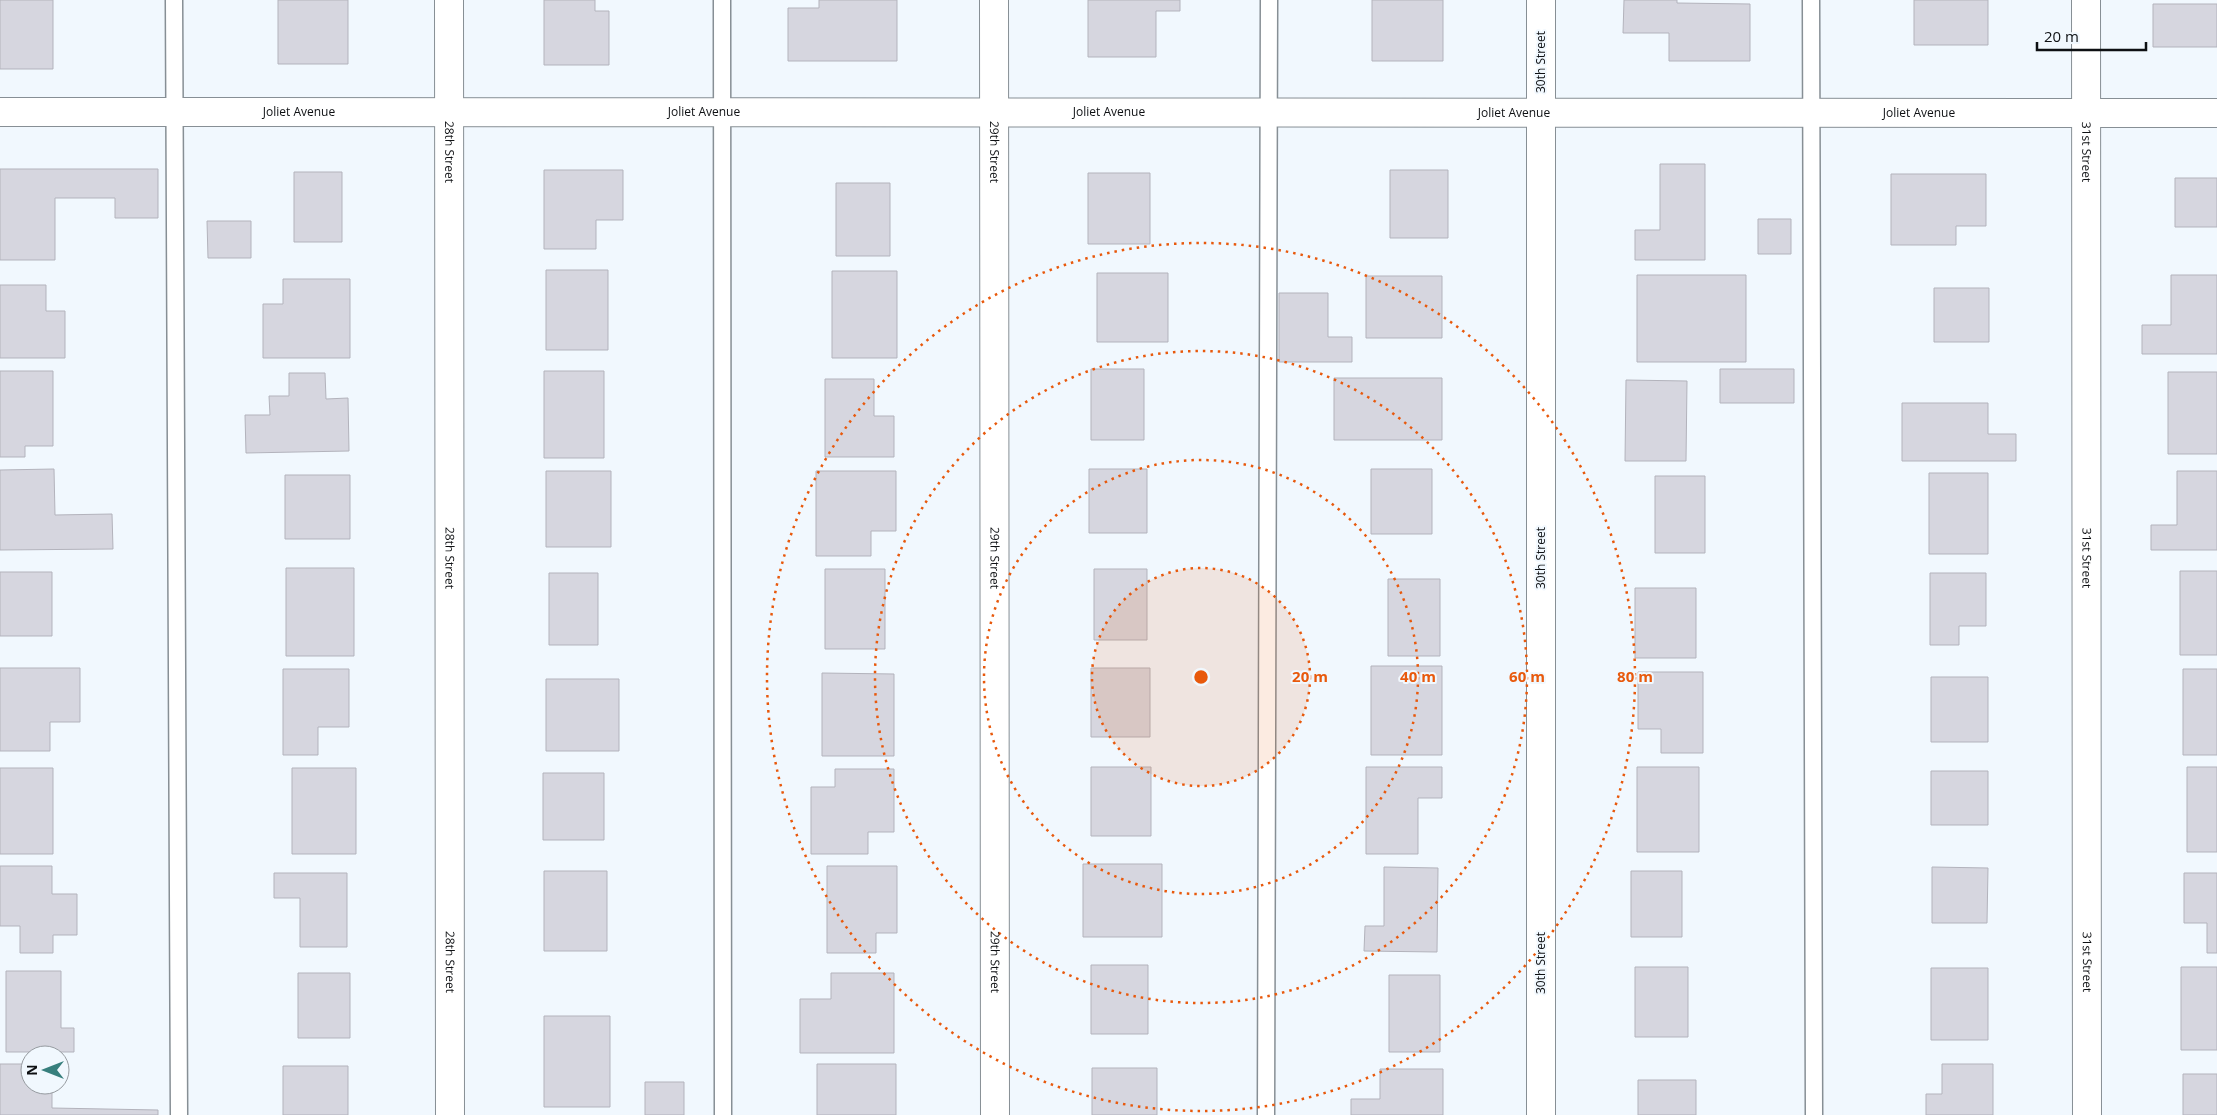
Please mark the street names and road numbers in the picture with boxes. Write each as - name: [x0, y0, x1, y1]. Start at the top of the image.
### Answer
- street label: 30th Street: [1532, 31, 1549, 93]
- street label: Joliet Avenue: [262, 103, 335, 120]
- street label: Joliet Avenue: [667, 103, 740, 120]
- street label: Joliet Avenue: [1072, 103, 1145, 121]
- street label: Joliet Avenue: [1477, 104, 1550, 121]
- street label: Joliet Avenue: [1882, 104, 1955, 121]
- street label: 28th Street: [441, 121, 458, 183]
- street label: 29th Street: [986, 121, 1003, 183]
- street label: 31st Street: [2078, 122, 2095, 182]
- street label: 28th Street: [441, 527, 459, 589]
- street label: 29th Street: [986, 527, 1004, 589]
- street label: 30th Street: [1532, 527, 1549, 589]
- street label: 31st Street: [2078, 528, 2096, 588]
- street label: 28th Street: [442, 931, 459, 993]
- street label: 29th Street: [987, 931, 1004, 993]
- street label: 30th Street: [1532, 932, 1549, 994]
- street label: 31st Street: [2079, 932, 2096, 992]

